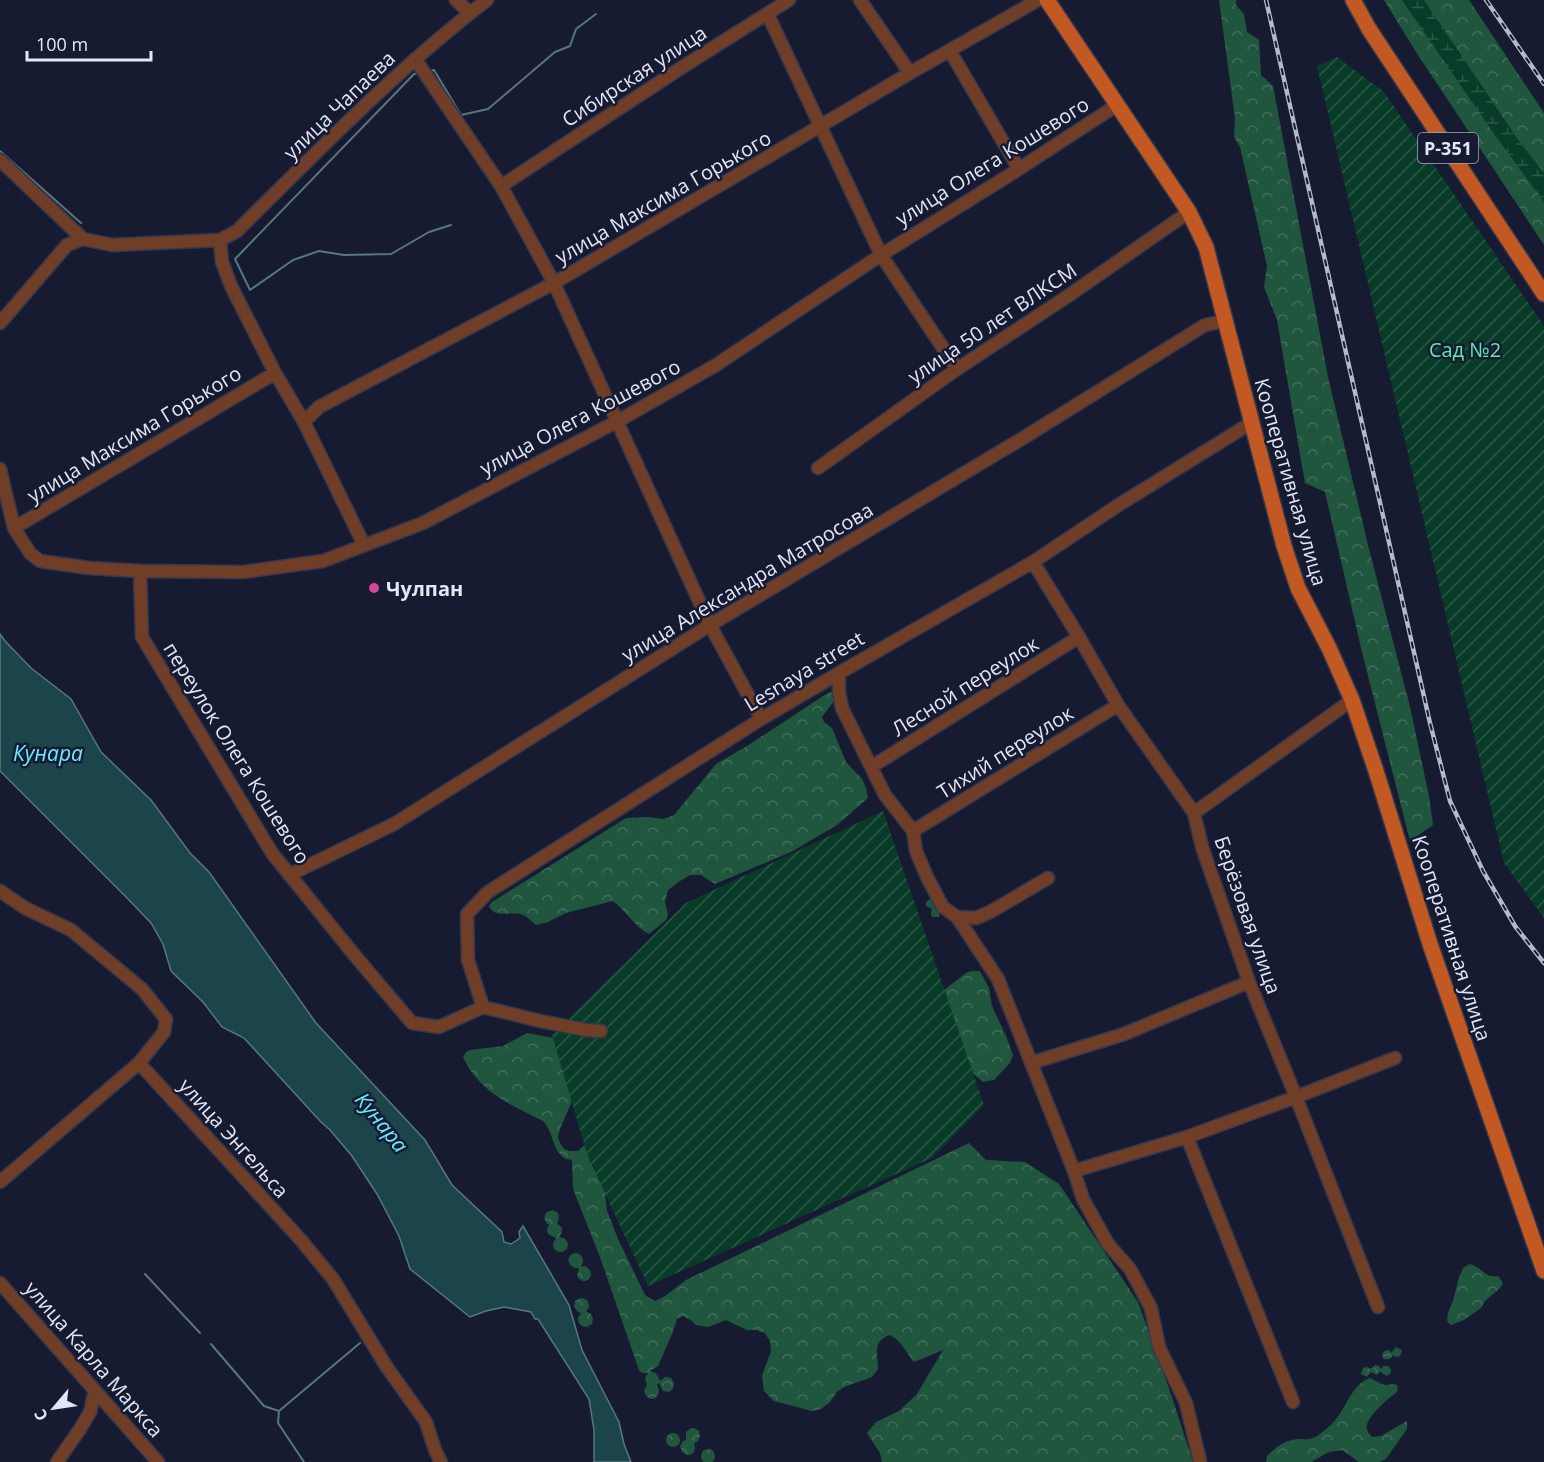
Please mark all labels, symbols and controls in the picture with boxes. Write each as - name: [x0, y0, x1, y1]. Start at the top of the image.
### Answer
- street label: Сибирская улица: [557, 19, 711, 133]
- scale bar: [27, 24, 152, 62]
- text: 100 m: [36, 32, 88, 56]
- street label: улица Чапаева: [277, 45, 401, 165]
- street label: улица Олега Кошевого: [890, 90, 1094, 232]
- street label: улица Максима Горького: [550, 124, 776, 270]
- road number: Р-351: [1418, 133, 1478, 163]
- street label: улица 50 лет ВЛКСМ: [902, 256, 1082, 390]
- park label: Сад №2: [1429, 336, 1501, 363]
- street label: улица Олега Кошевого: [475, 353, 685, 481]
- street label: улица Максима Горького: [22, 359, 246, 509]
- street label: Кооперативная улица: [1248, 375, 1334, 589]
- street label: улица Александра Матросова: [616, 496, 878, 668]
- place label: Чулпан: [386, 575, 463, 602]
- marker: Чулпан: [367, 581, 381, 595]
- street label: Lesnaya street: [739, 625, 869, 717]
- street label: Лесной переулок: [886, 630, 1044, 742]
- street label: переулок Олега Кошевого: [158, 637, 316, 869]
- street label: Тихий переулок: [932, 699, 1079, 805]
- water label: Кунара: [13, 739, 83, 767]
- street label: Берёзовая улица: [1208, 832, 1288, 998]
- street label: Кооперативная улица: [1406, 832, 1498, 1044]
- street label: улица Энгельса: [173, 1072, 295, 1204]
- water label: Кунара: [349, 1086, 415, 1158]
- street label: улица Карла Маркса: [19, 1275, 169, 1443]
- north arrow: [24, 1378, 84, 1438]
- text: С: [29, 1405, 53, 1425]

